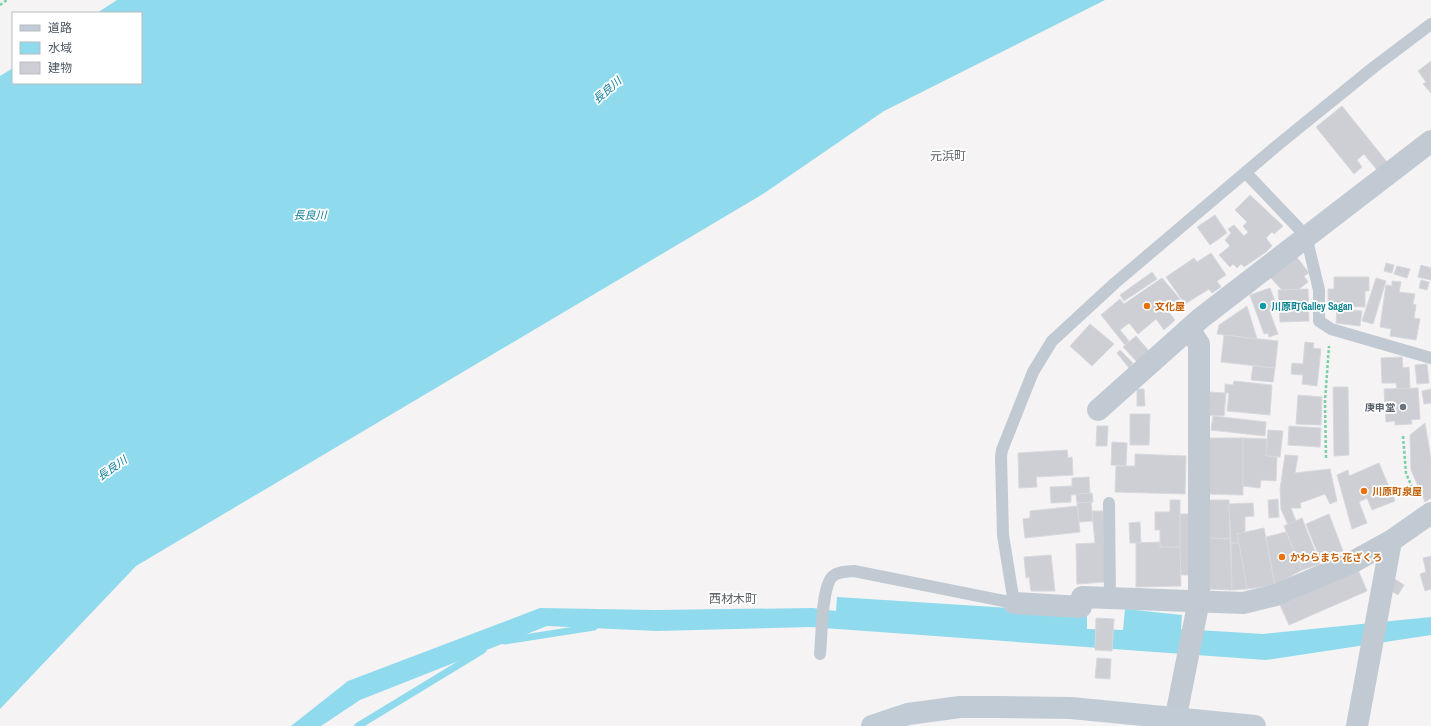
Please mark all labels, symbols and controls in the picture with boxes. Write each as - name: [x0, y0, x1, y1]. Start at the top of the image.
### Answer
- legend: [12, 12, 142, 84]
- text: 道路: [48, 20, 72, 36]
- text: 水域: [48, 40, 72, 56]
- text: 建物: [48, 60, 72, 76]
- water label: 長良川: [590, 73, 625, 106]
- district label: 元浜町: [930, 148, 966, 164]
- water label: 長良川: [294, 208, 327, 222]
- place label: 文化屋: [1155, 300, 1185, 313]
- place label: 川原町Galley Sagan: [1271, 300, 1353, 313]
- marker: 文化屋: [1142, 301, 1152, 311]
- marker: 川原町Galley Sagan: [1258, 301, 1268, 311]
- place label: 庚申堂: [1364, 401, 1395, 414]
- marker: 庚申堂: [1398, 402, 1408, 412]
- water label: 長良川: [94, 452, 130, 483]
- place label: 川原町泉屋: [1372, 485, 1422, 498]
- marker: 川原町泉屋: [1359, 486, 1369, 496]
- place label: かわらまち 花ざくろ: [1290, 551, 1382, 564]
- marker: かわらまち 花ざくろ: [1277, 552, 1287, 562]
- district label: 西材木町: [709, 591, 757, 607]

